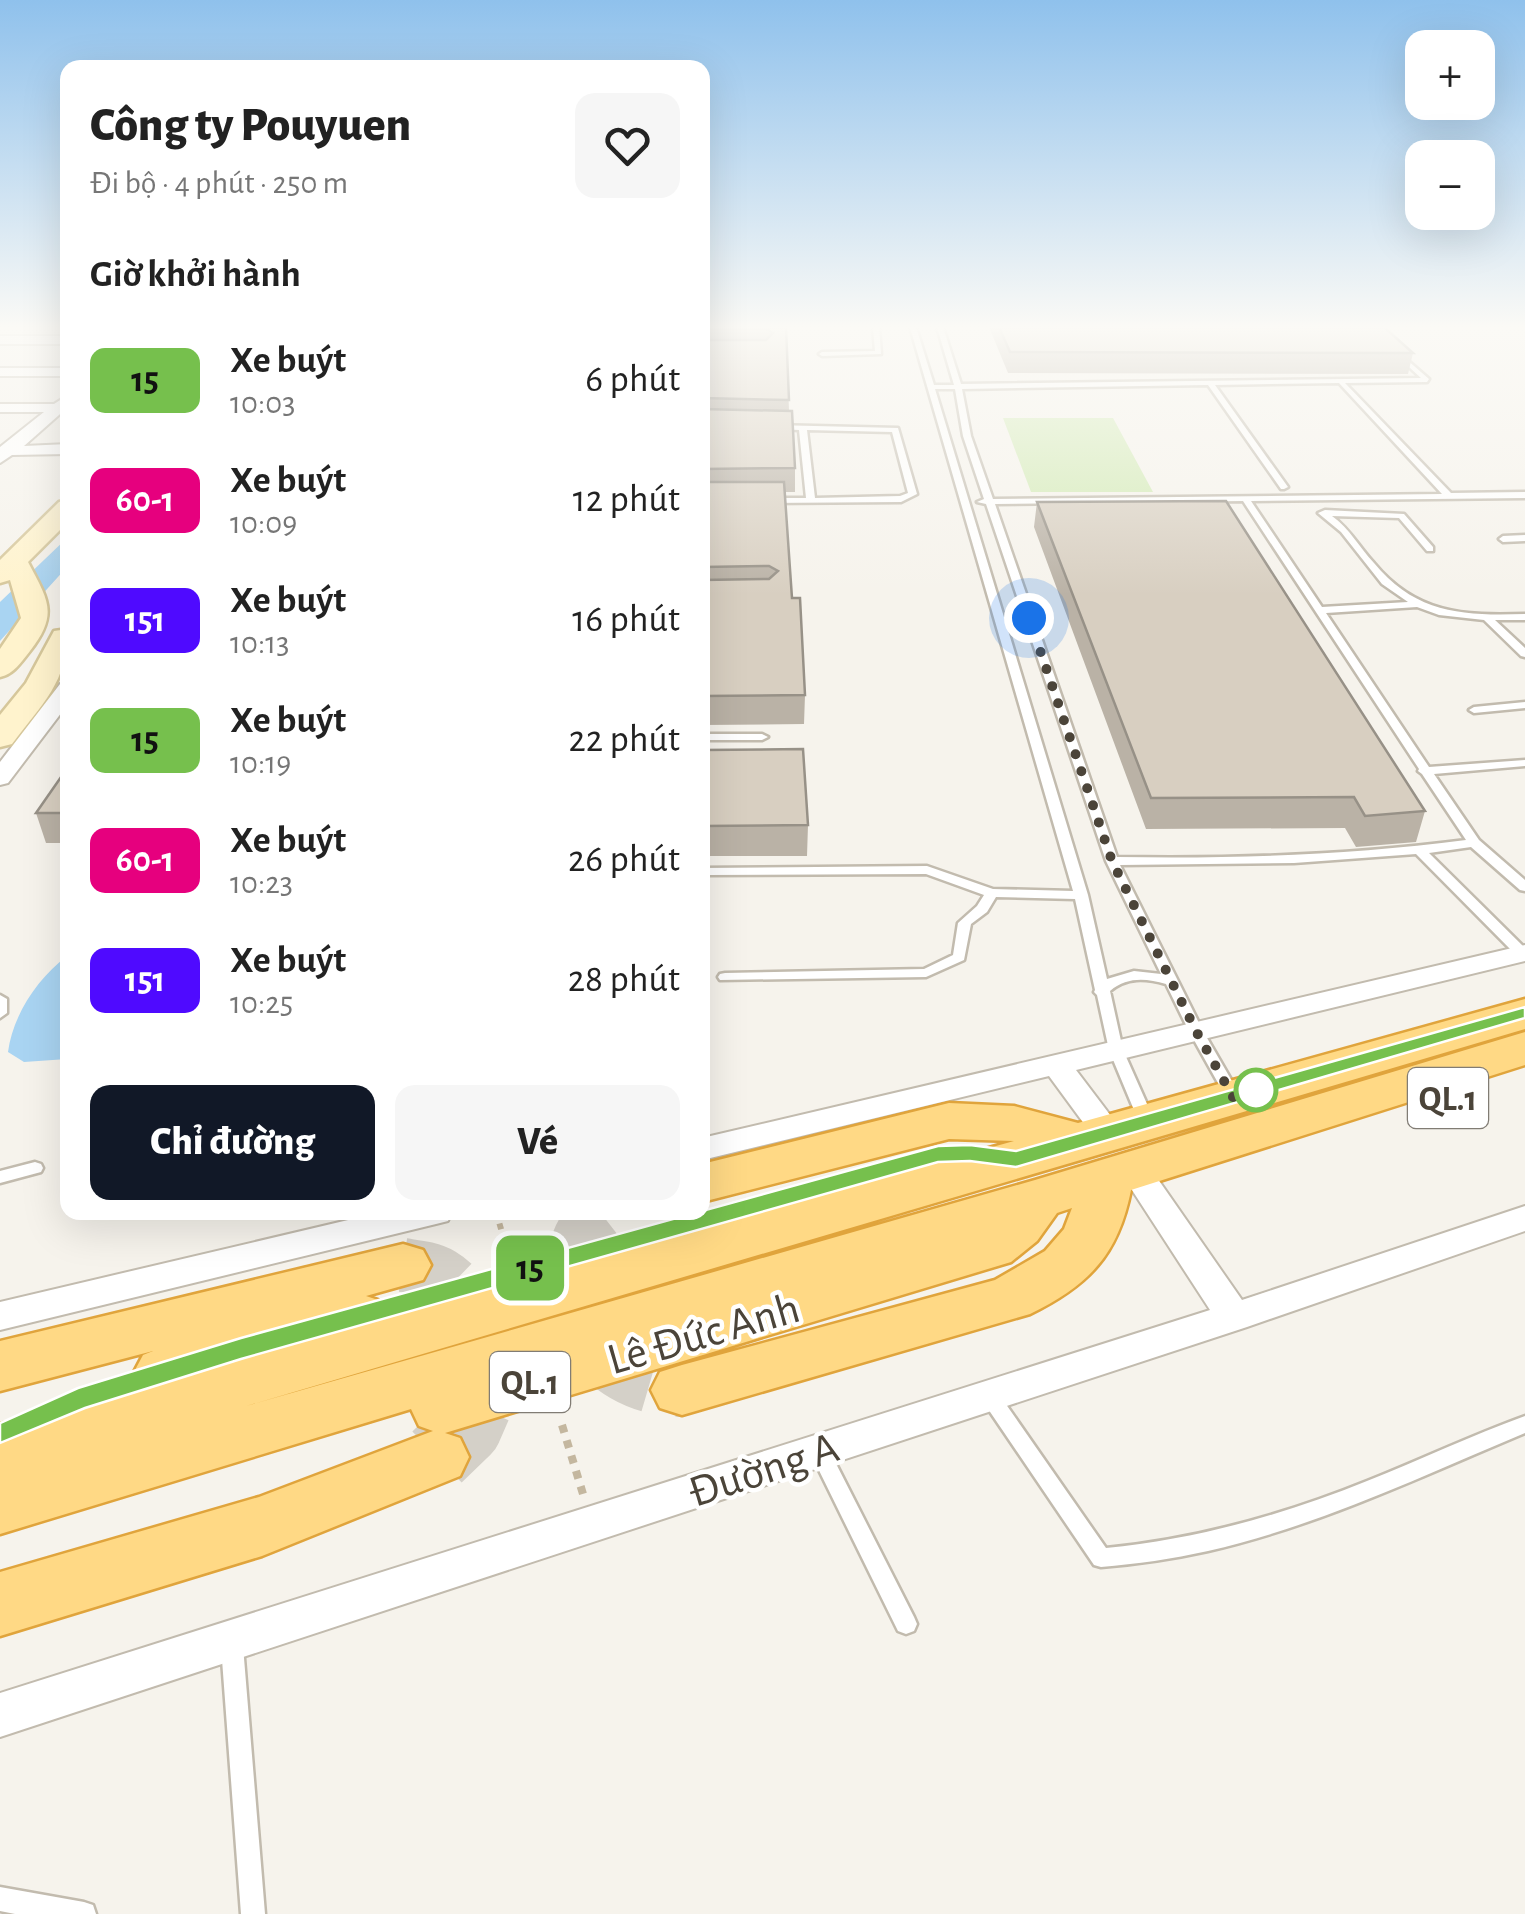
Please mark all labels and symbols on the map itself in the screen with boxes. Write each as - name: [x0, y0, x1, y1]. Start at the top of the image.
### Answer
- your location: [1004, 593, 1054, 643]
- road number: QL.1: [1408, 1068, 1488, 1128]
- unlabelled marker: [1235, 1069, 1277, 1111]
- line badge: 15: [485, 1236, 575, 1300]
- street label: Lê Đức Anh: [603, 1286, 805, 1383]
- road number: QL.1: [490, 1352, 570, 1412]
- street label: Đường A: [683, 1425, 844, 1516]

